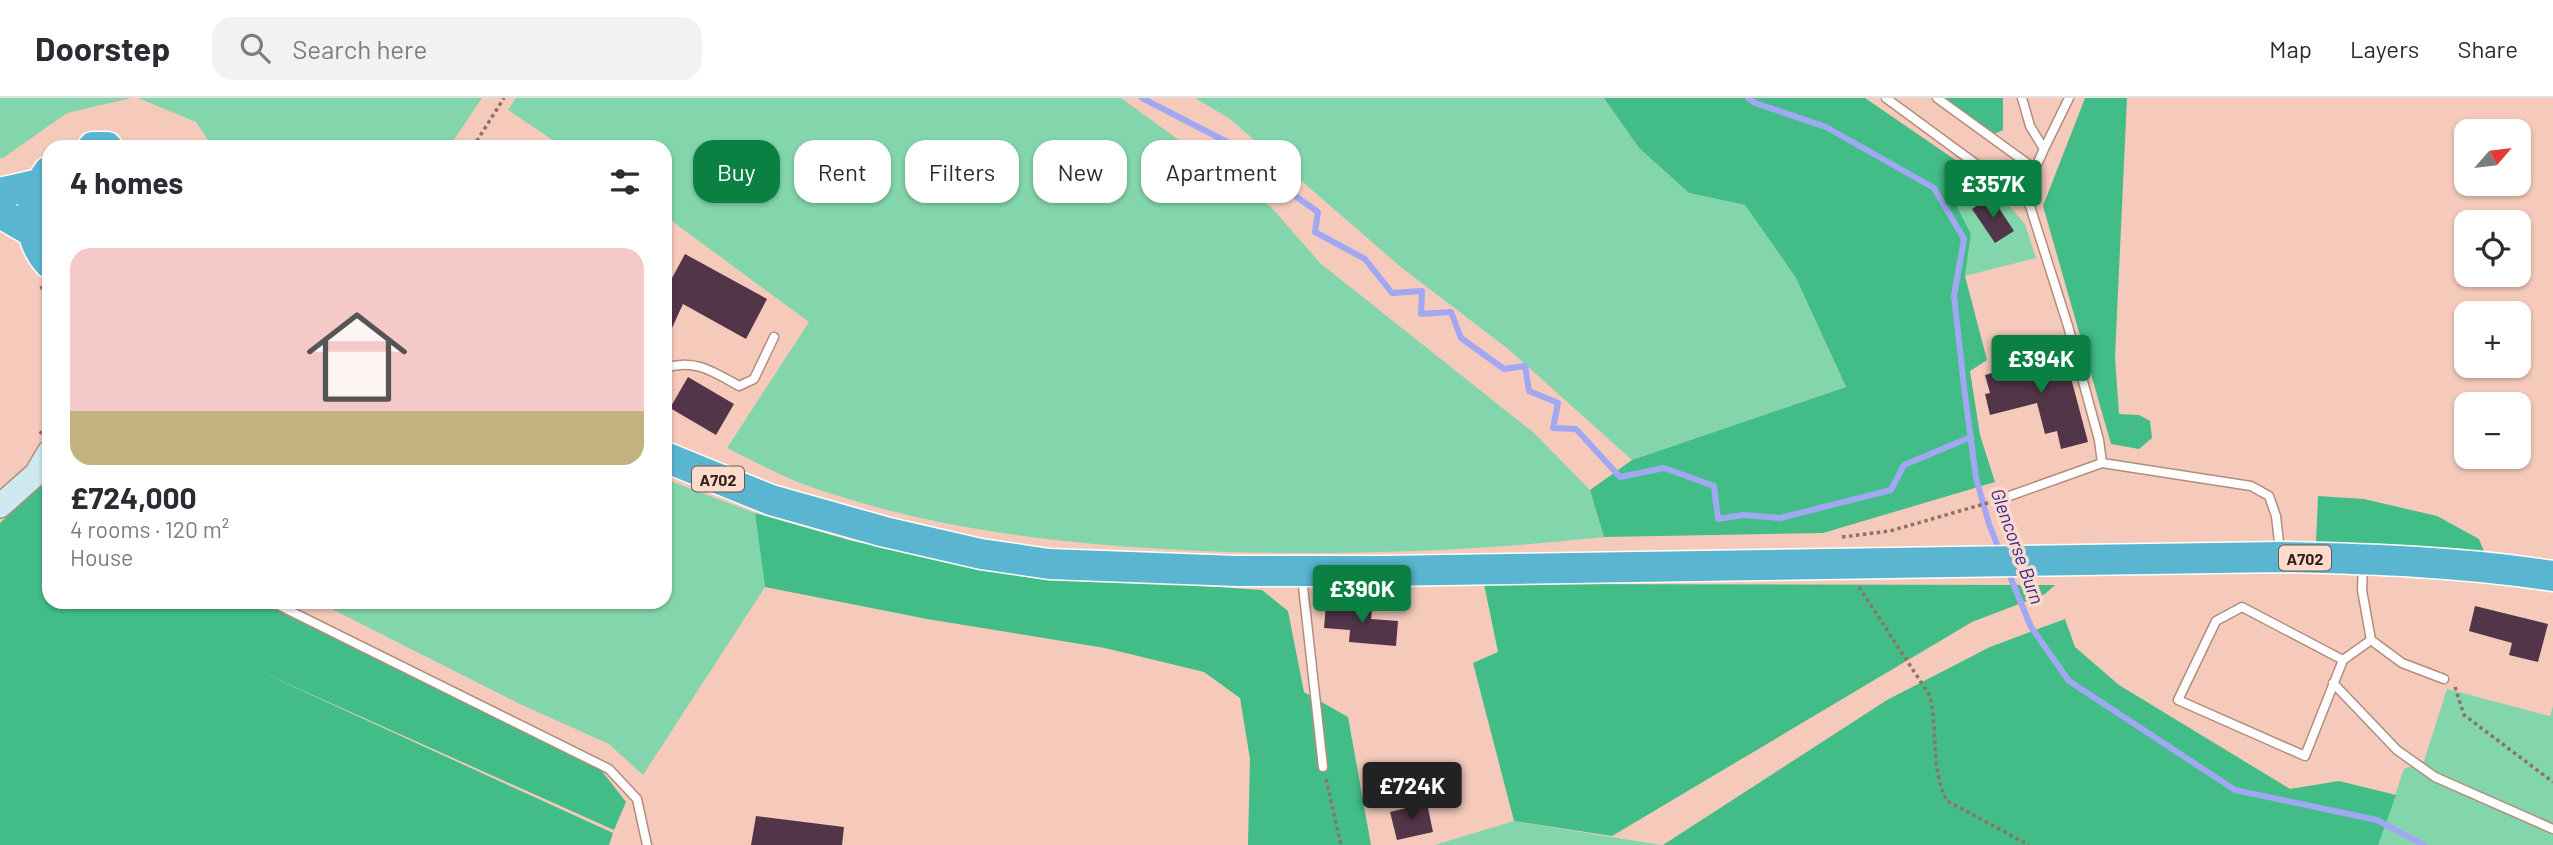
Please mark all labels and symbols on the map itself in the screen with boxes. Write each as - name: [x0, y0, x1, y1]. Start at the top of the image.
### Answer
- north arrow: [2454, 119, 2530, 196]
- pin: £357K: [1944, 160, 2042, 220]
- pin: £394K: [1992, 336, 2090, 395]
- road number: A702: [692, 466, 744, 492]
- water label: Glencorse Burn: [1986, 485, 2050, 607]
- road number: A702: [2279, 545, 2331, 570]
- pin: £390K: [1313, 566, 1411, 625]
- pin: £724K: [1363, 762, 1461, 822]

